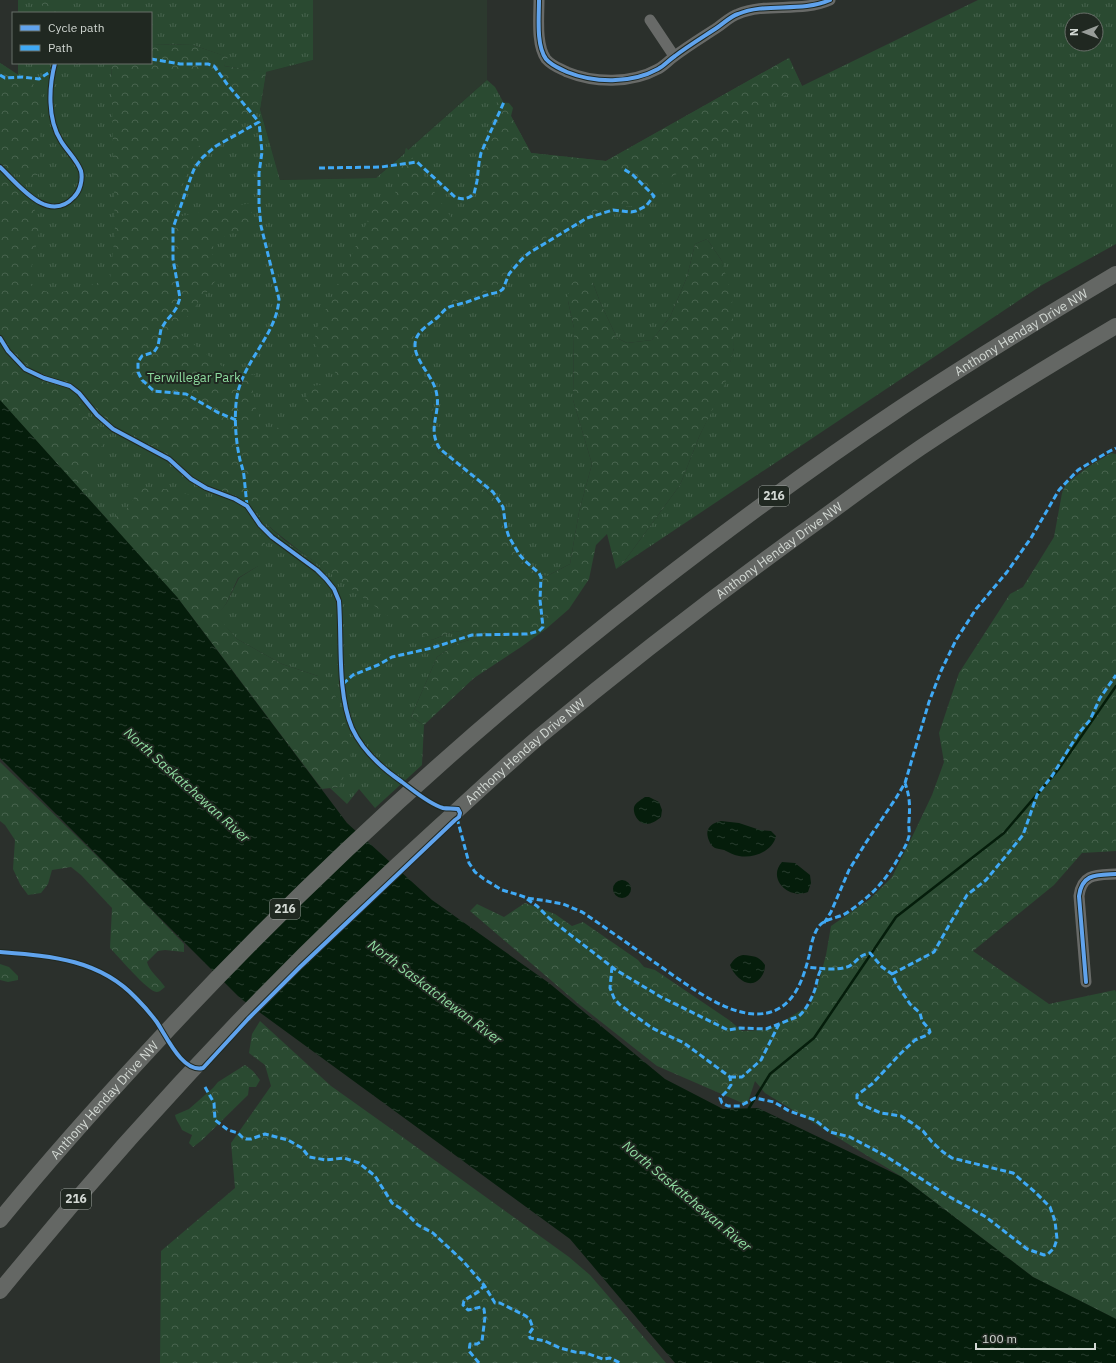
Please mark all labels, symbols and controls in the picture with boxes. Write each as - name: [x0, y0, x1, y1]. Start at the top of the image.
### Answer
- legend: [12, 12, 152, 64]
- north arrow: [1064, 12, 1104, 52]
- text: Cycle path: [48, 20, 105, 35]
- text: N: [1067, 28, 1081, 36]
- text: Path: [48, 40, 73, 55]
- street label: Anthony Henday Drive NW: [951, 285, 1091, 380]
- park label: Terwillegar Park: [147, 369, 241, 386]
- road number: 216: [759, 486, 789, 506]
- street label: Anthony Henday Drive NW: [712, 498, 846, 603]
- street label: Anthony Henday Drive NW: [461, 694, 589, 808]
- water label: North Saskatchewan River: [120, 724, 254, 847]
- road number: 216: [270, 899, 300, 919]
- water label: North Saskatchewan River: [364, 936, 506, 1049]
- street label: Anthony Henday Drive NW: [47, 1037, 163, 1163]
- water label: North Saskatchewan River: [619, 1137, 756, 1256]
- road number: 216: [61, 1189, 91, 1209]
- scale bar: [976, 1325, 1095, 1351]
- text: 100 m: [982, 1331, 1017, 1346]

